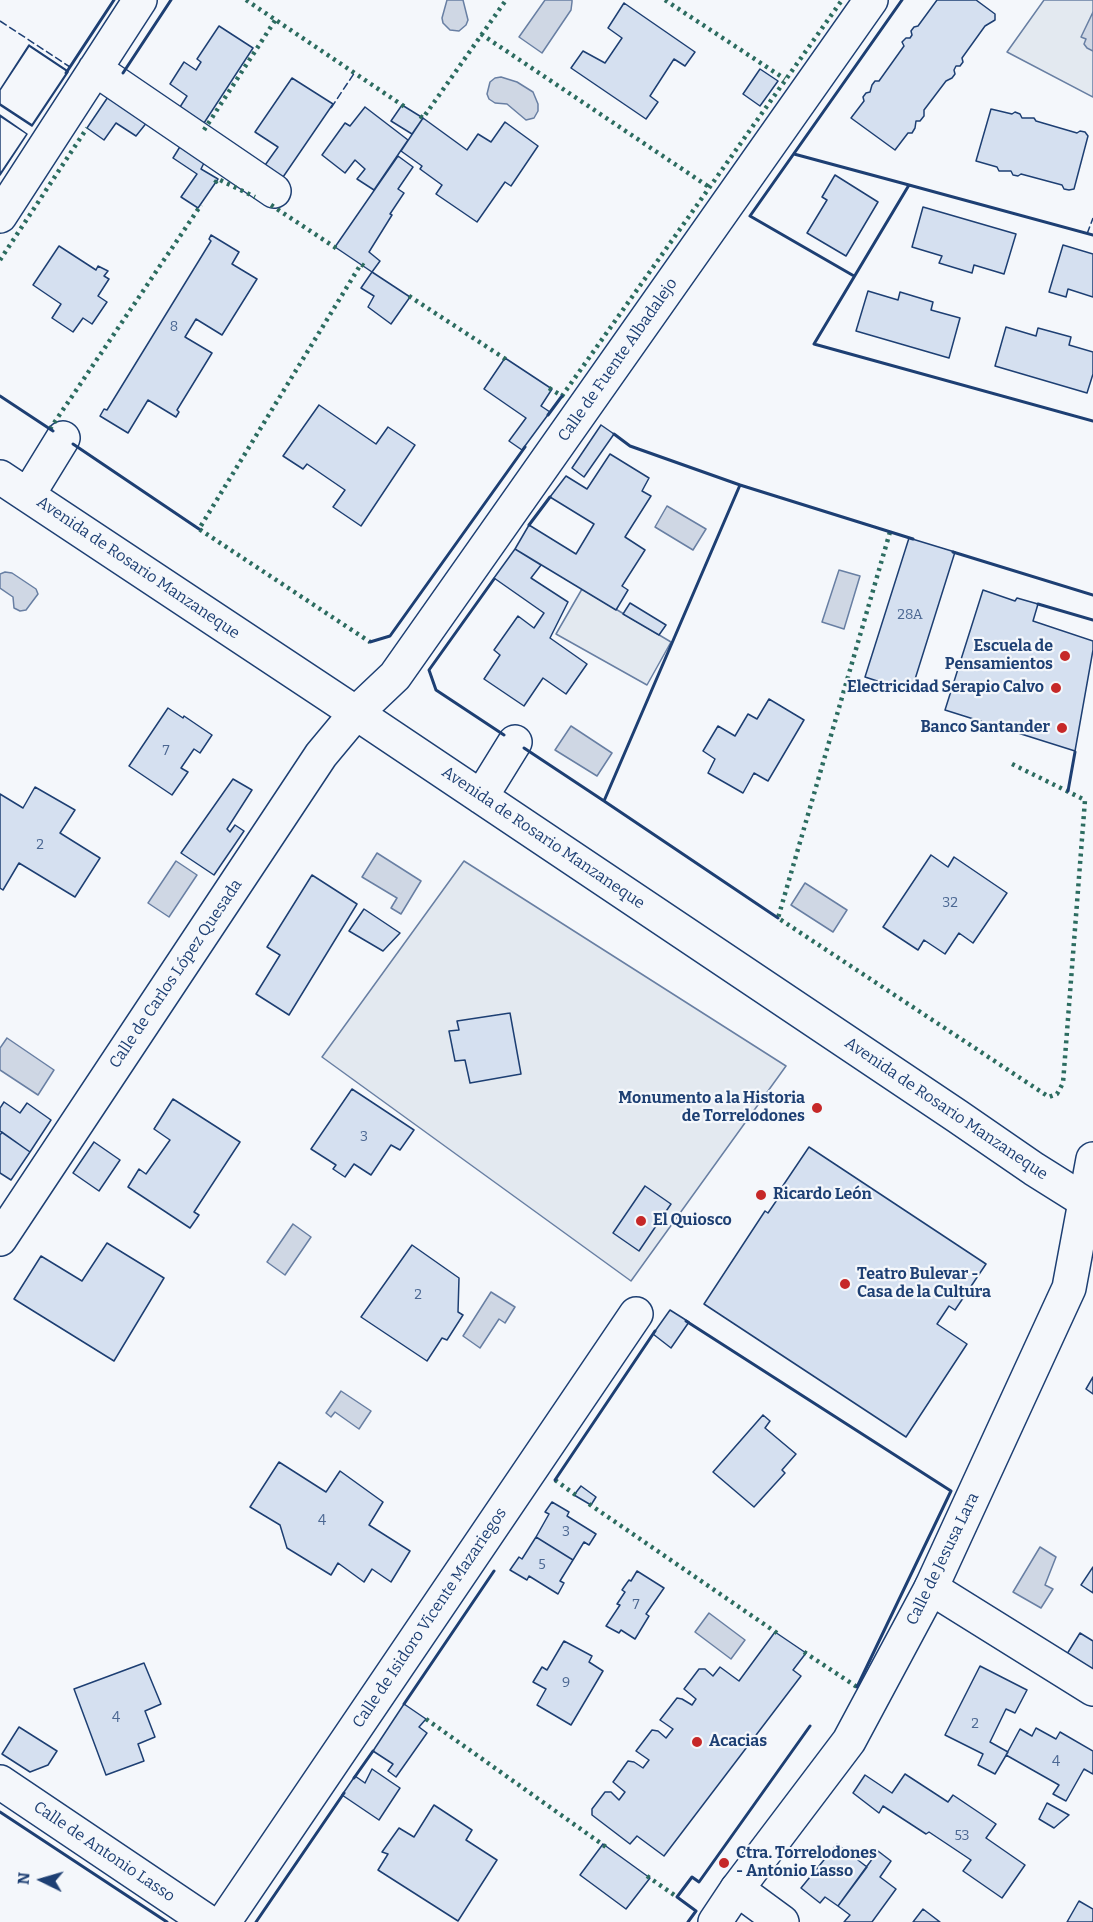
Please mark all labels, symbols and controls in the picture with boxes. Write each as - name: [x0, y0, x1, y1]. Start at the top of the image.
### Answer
- street label: Calle de Fuente Albadalejo: [554, 275, 682, 445]
- house number: 8: [170, 319, 178, 335]
- street label: Avenida de Rosario Manzaneque: [33, 493, 243, 643]
- house number: 28A: [897, 607, 923, 623]
- place label: Escuela de Pensamientos: [945, 637, 1053, 675]
- marker: Escuela de Pensamientos: [1058, 649, 1072, 663]
- place label: Electricidad Serapio Calvo: [847, 678, 1044, 698]
- marker: Electricidad Serapio Calvo: [1049, 681, 1063, 695]
- place label: Banco Santander: [920, 718, 1050, 738]
- marker: Banco Santander: [1055, 721, 1069, 735]
- house number: 7: [162, 743, 170, 759]
- street label: Avenida de Rosario Manzaneque: [438, 763, 648, 913]
- house number: 2: [36, 837, 44, 853]
- street label: Calle de Carlos López Quesada: [106, 876, 246, 1072]
- house number: 32: [942, 895, 958, 911]
- street label: Avenida de Rosario Manzaneque: [841, 1034, 1051, 1184]
- place label: Monumento a la Historia de Torrelodones: [618, 1089, 805, 1127]
- marker: Monumento a la Historia de Torrelodones: [810, 1101, 824, 1115]
- house number: 3: [360, 1129, 368, 1145]
- place label: Ricardo León: [773, 1185, 872, 1205]
- marker: Ricardo León: [754, 1188, 768, 1202]
- place label: El Quiosco: [653, 1211, 732, 1231]
- marker: El Quiosco: [634, 1214, 648, 1228]
- place label: Teatro Bulevar - Casa de la Cultura: [857, 1265, 991, 1303]
- marker: Teatro Bulevar - Casa de la Cultura: [838, 1277, 852, 1291]
- house number: 2: [414, 1287, 422, 1303]
- street label: Calle de Jesusa Lara: [903, 1490, 983, 1628]
- street label: Calle de Isidoro Vicente Mazariegos: [349, 1504, 511, 1732]
- house number: 4: [318, 1513, 326, 1529]
- house number: 3: [562, 1524, 570, 1540]
- house number: 5: [538, 1557, 546, 1573]
- house number: 7: [632, 1597, 640, 1613]
- house number: 9: [562, 1675, 570, 1691]
- house number: 4: [112, 1710, 120, 1726]
- house number: 2: [971, 1716, 979, 1732]
- place label: Acacias: [709, 1732, 767, 1752]
- marker: Acacias: [690, 1735, 704, 1749]
- house number: 4: [1052, 1754, 1060, 1770]
- street label: Calle de Antonio Lasso: [30, 1798, 178, 1906]
- house number: 53: [954, 1828, 970, 1844]
- place label: Ctra. Torrelodones - Antonio Lasso: [736, 1844, 877, 1882]
- north arrow: [12, 1850, 72, 1910]
- marker: Ctra. Torrelodones - Antonio Lasso: [717, 1856, 731, 1870]
- text: N: [14, 1871, 34, 1885]

